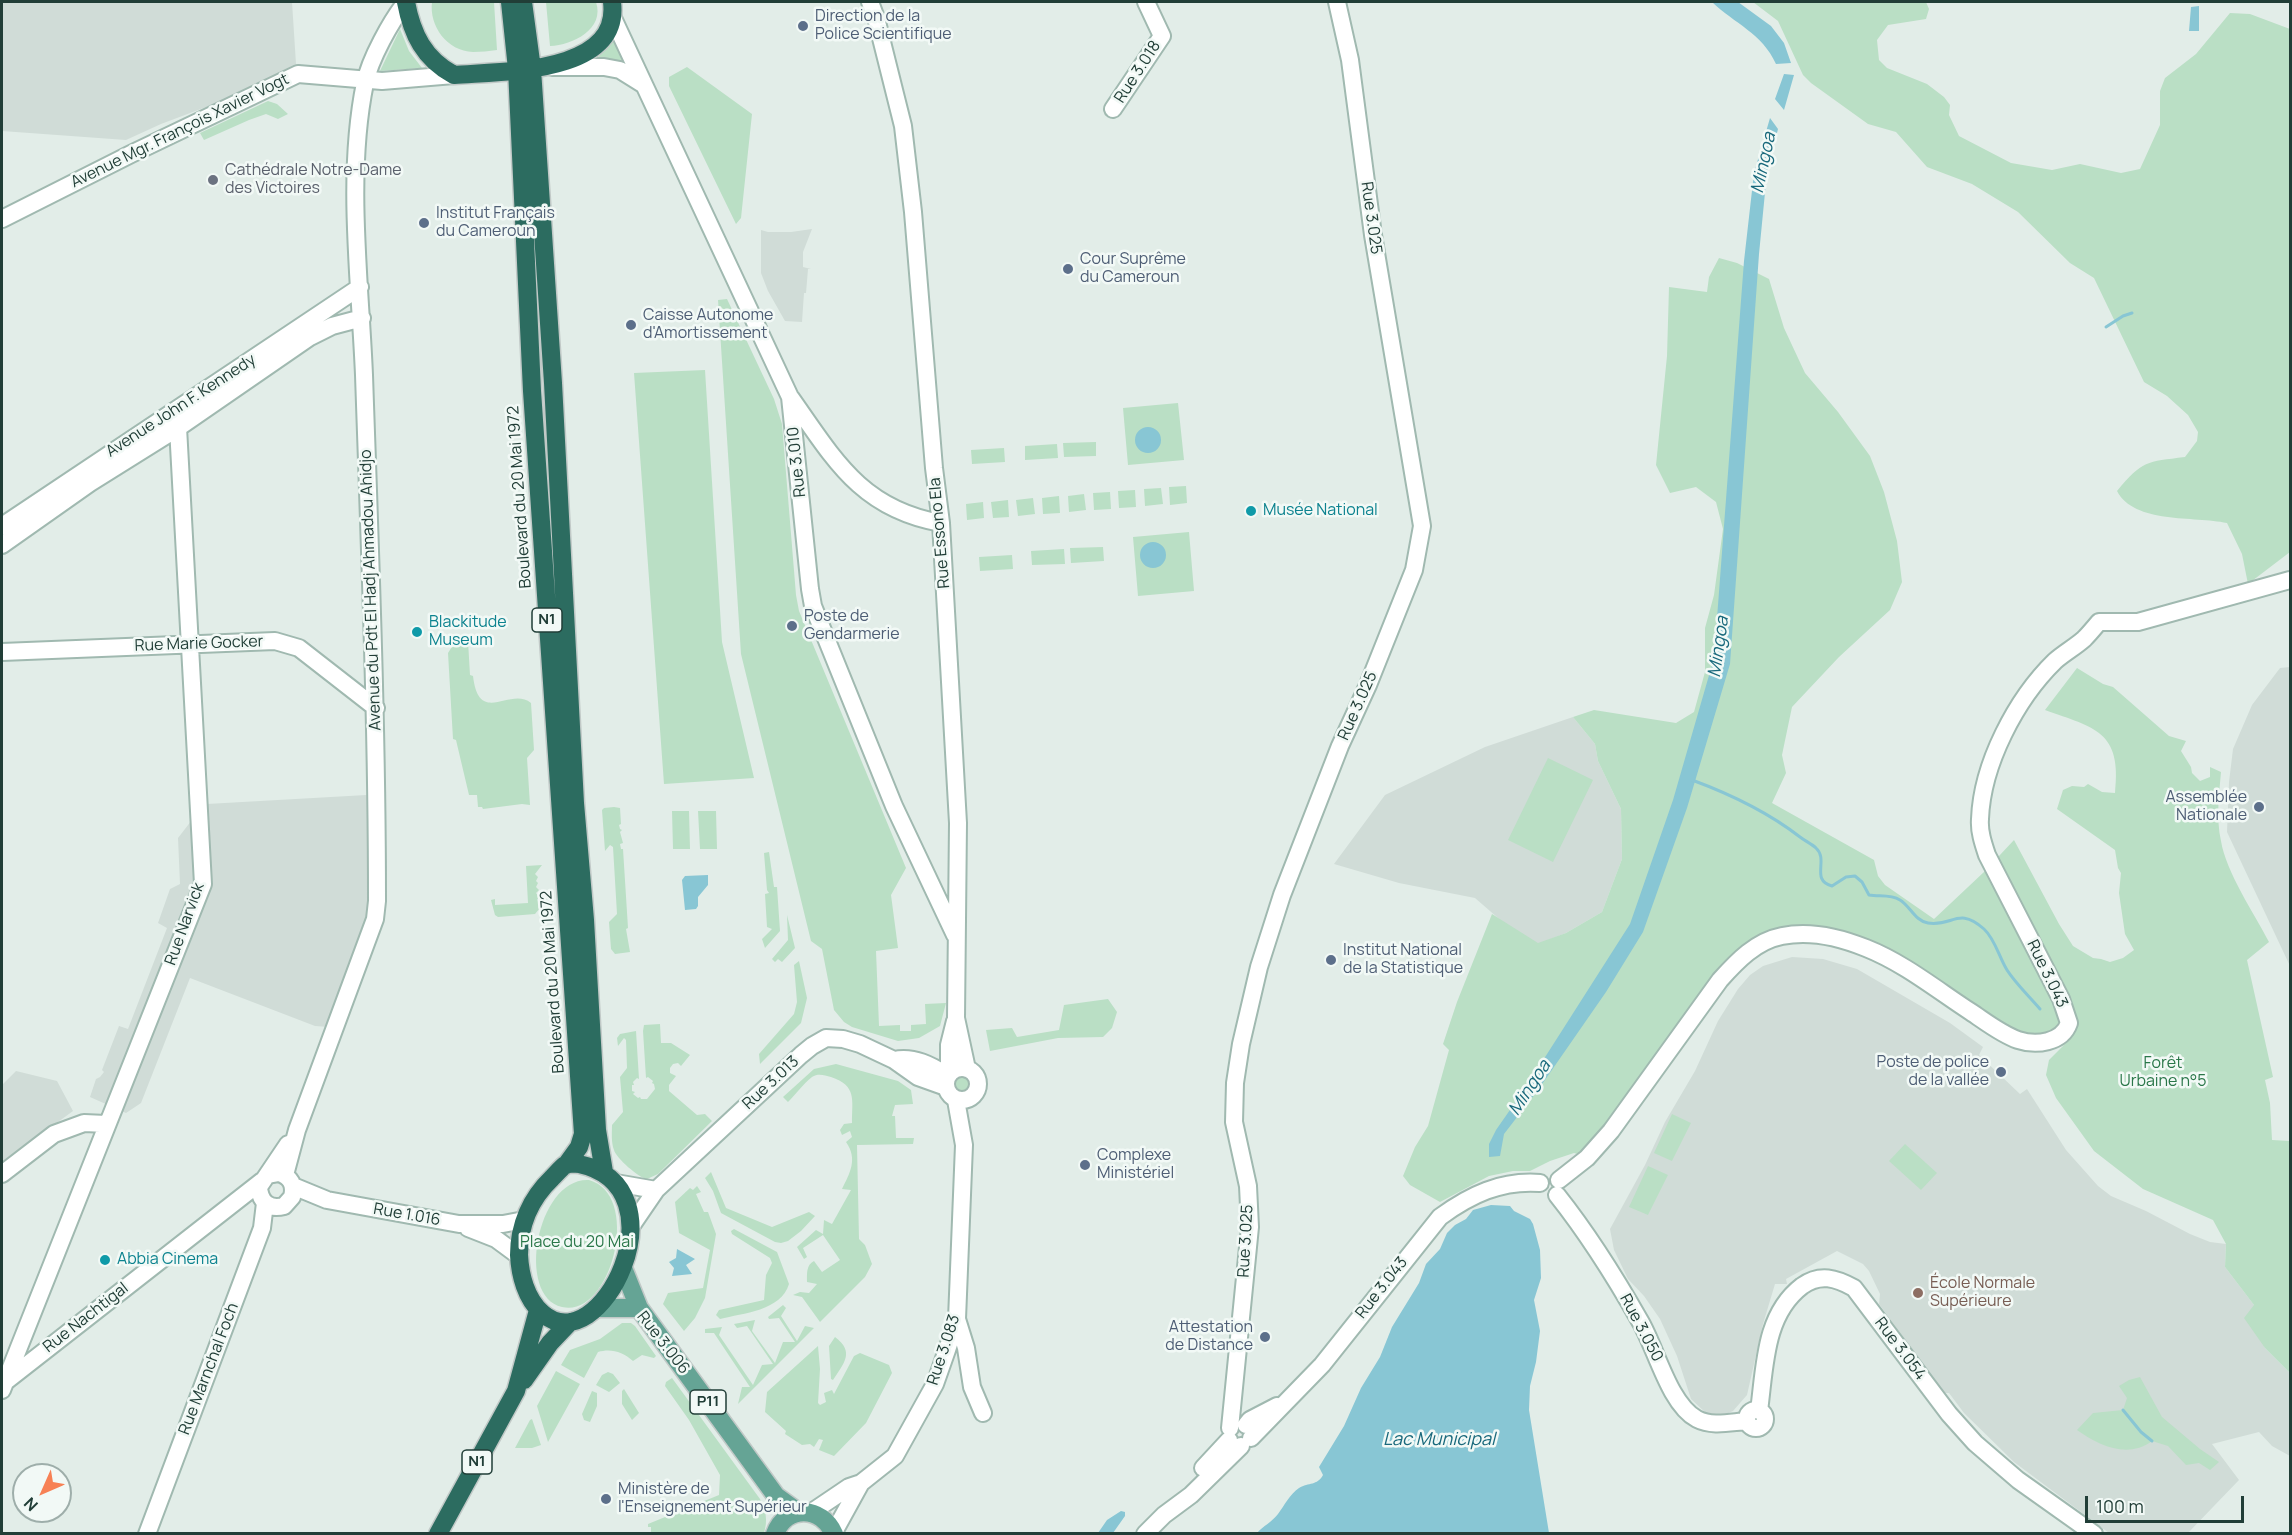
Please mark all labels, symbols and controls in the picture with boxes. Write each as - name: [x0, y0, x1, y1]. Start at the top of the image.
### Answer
- place label: Direction de la Police Scientifique: [815, 7, 952, 45]
- marker: Direction de la Police Scientifique: [796, 19, 810, 33]
- street label: Rue 3.018: [1111, 37, 1165, 107]
- street label: Avenue Mgr. François Xavier Vogt: [68, 70, 292, 192]
- water label: Mingoa: [1747, 131, 1781, 195]
- place label: Cathédrale Notre-Dame des Victoires: [225, 161, 402, 199]
- marker: Cathédrale Notre-Dame des Victoires: [206, 173, 220, 187]
- street label: Rue 3.025: [1356, 180, 1386, 256]
- place label: Institut Français du Cameroun: [436, 204, 555, 242]
- marker: Institut Français du Cameroun: [417, 216, 431, 230]
- place label: Cour Suprême du Cameroun: [1080, 250, 1186, 288]
- marker: Cour Suprême du Cameroun: [1061, 262, 1075, 276]
- place label: Caisse Autonome d'Amortissement: [643, 306, 773, 344]
- marker: Caisse Autonome d'Amortissement: [624, 318, 638, 332]
- street label: Avenue John F. Kennedy: [103, 350, 259, 462]
- street label: Boulevard du 20 Mai 1972: [504, 405, 536, 589]
- street label: Rue 3.010: [784, 426, 810, 498]
- street label: Avenue du Pdt El Hadj Ahmadou Ahidjo: [356, 449, 386, 731]
- street label: Rue Essono Ela: [926, 477, 954, 589]
- place label: Musée National: [1263, 501, 1378, 521]
- marker: Musée National: [1244, 504, 1258, 518]
- place label: Poste de Gendarmerie: [804, 607, 900, 645]
- road number: N1: [532, 608, 562, 632]
- place label: Blackitude Museum: [429, 613, 507, 651]
- water label: Mingoa: [1704, 615, 1734, 679]
- marker: Poste de Gendarmerie: [785, 619, 799, 633]
- marker: Blackitude Museum: [410, 625, 424, 639]
- street label: Rue Marie Gocker: [134, 632, 264, 656]
- street label: Rue 3.025: [1334, 669, 1382, 743]
- place label: Assemblée Nationale: [2165, 788, 2247, 826]
- marker: Assemblée Nationale: [2252, 800, 2266, 814]
- street label: Rue Narvick: [161, 880, 209, 968]
- street label: Boulevard du 20 Mai 1972: [537, 890, 569, 1074]
- street label: Rue 3.043: [2022, 937, 2072, 1011]
- place label: Institut National de la Statistique: [1343, 941, 1463, 979]
- marker: Institut National de la Statistique: [1324, 953, 1338, 967]
- street label: Rue 3.013: [739, 1052, 803, 1114]
- place label: Poste de police de la vallée: [1877, 1053, 1989, 1091]
- park label: Forêt Urbaine n°5: [2119, 1054, 2207, 1092]
- water label: Mingoa: [1504, 1056, 1556, 1120]
- marker: Poste de police de la vallée: [1994, 1065, 2008, 1079]
- place label: Complexe Ministériel: [1097, 1146, 1174, 1184]
- marker: Complexe Ministériel: [1078, 1158, 1092, 1172]
- street label: Rue 1.016: [372, 1200, 442, 1230]
- street label: Rue 3.025: [1234, 1204, 1258, 1278]
- park label: Place du 20 Mai: [520, 1233, 634, 1253]
- place label: Abbia Cinema: [117, 1250, 218, 1270]
- marker: Abbia Cinema: [98, 1253, 112, 1267]
- street label: Rue 3.043: [1352, 1253, 1412, 1323]
- place label: École Normale Supérieure: [1930, 1274, 2035, 1312]
- street label: Rue Nachtigal: [40, 1279, 132, 1357]
- marker: École Normale Supérieure: [1911, 1286, 1925, 1300]
- street label: Rue 3.050: [1615, 1291, 1667, 1365]
- street label: Rue Marnchal Foch: [175, 1300, 243, 1438]
- street label: Rue 3.006: [633, 1308, 693, 1378]
- street label: Rue 3.083: [924, 1312, 964, 1388]
- street label: Rue 3.054: [1870, 1314, 1930, 1384]
- place label: Attestation de Distance: [1165, 1318, 1253, 1356]
- marker: Attestation de Distance: [1258, 1330, 1272, 1344]
- road number: P11: [690, 1390, 726, 1414]
- water label: Lac Municipal: [1383, 1429, 1495, 1451]
- road number: N1: [462, 1450, 492, 1474]
- north arrow: [12, 1463, 72, 1523]
- place label: Ministère de l'Enseignement Supérieur: [618, 1480, 807, 1518]
- scale bar: [2088, 1484, 2247, 1522]
- text: N: [19, 1492, 43, 1516]
- marker: Ministère de l'Enseignement Supérieur: [599, 1492, 613, 1506]
- text: 100 m: [2096, 1494, 2144, 1518]

